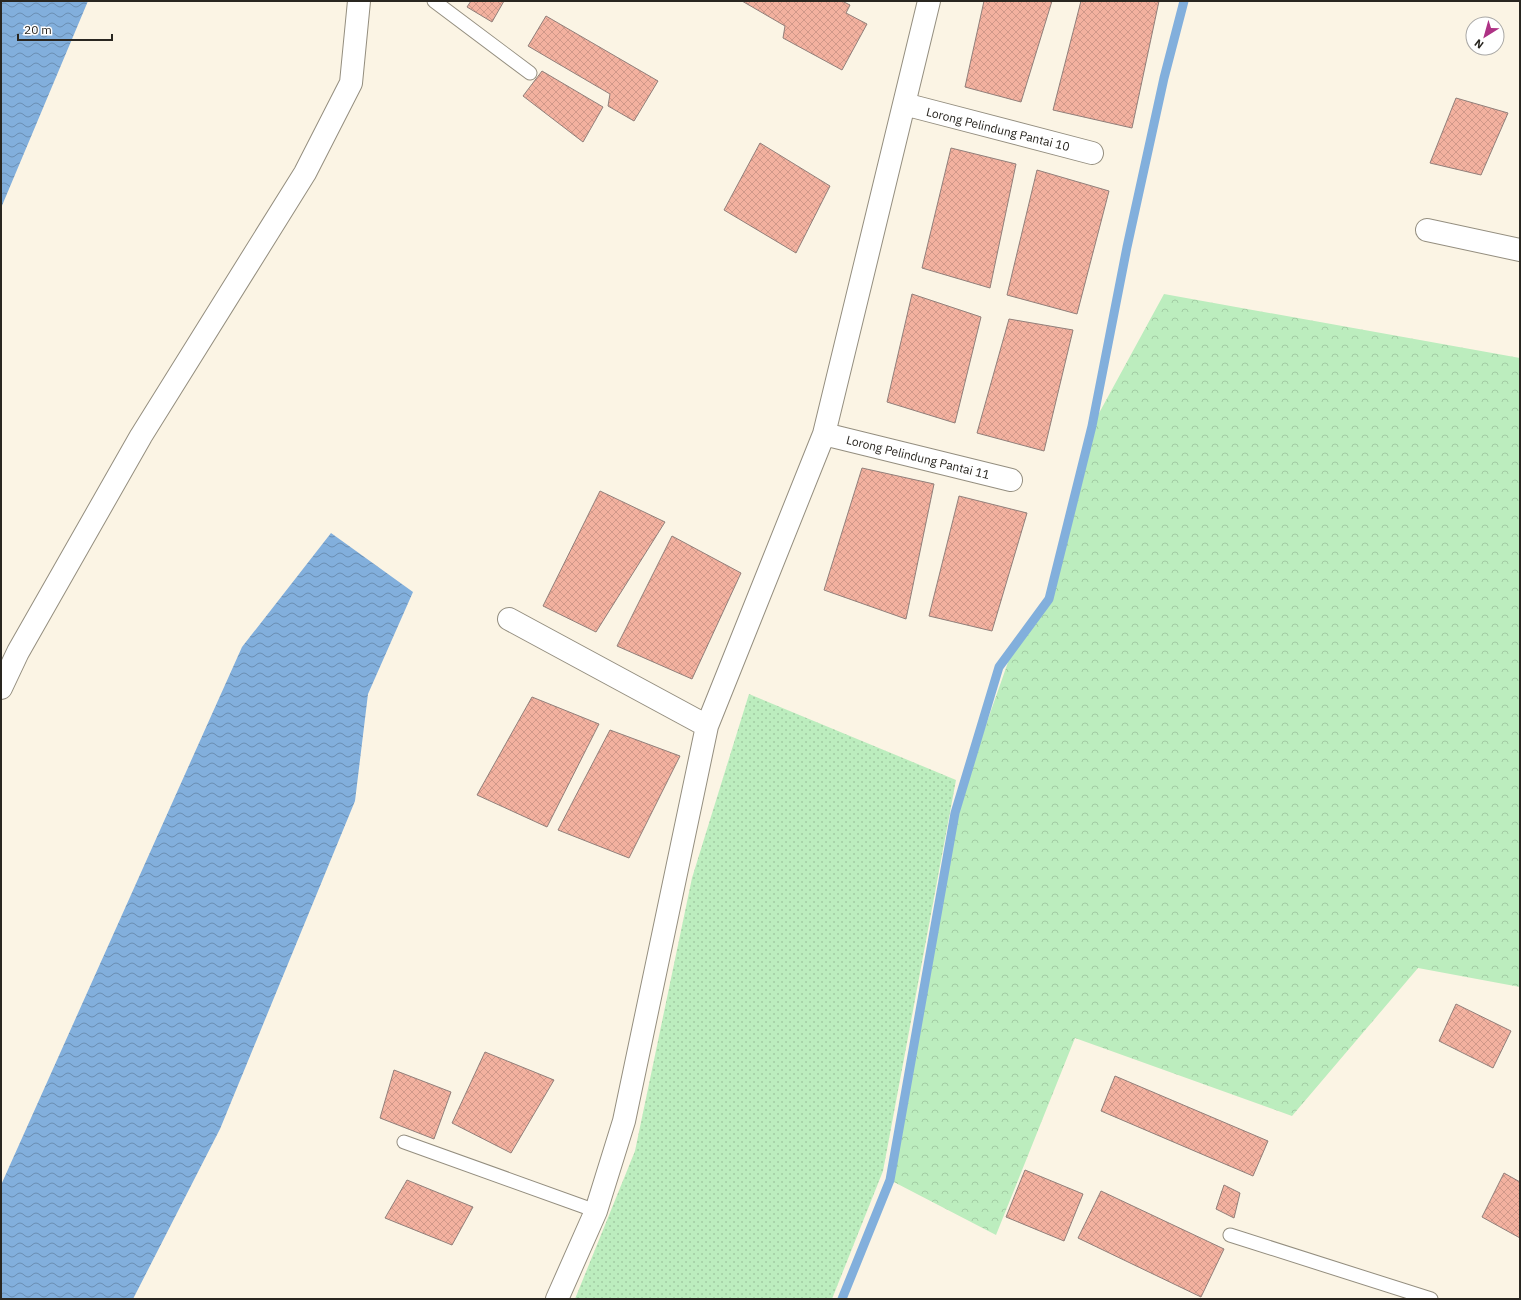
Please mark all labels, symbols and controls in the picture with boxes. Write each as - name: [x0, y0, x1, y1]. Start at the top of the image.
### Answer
- scale bar: [18, 16, 112, 42]
- north arrow: [1465, 16, 1505, 56]
- text: 20 m: [24, 22, 52, 37]
- text: N: [1472, 36, 1486, 52]
- street label: Lorong Pelindung Pantai 10: [925, 104, 1071, 154]
- street label: Lorong Pelindung Pantai 11: [845, 432, 991, 482]

